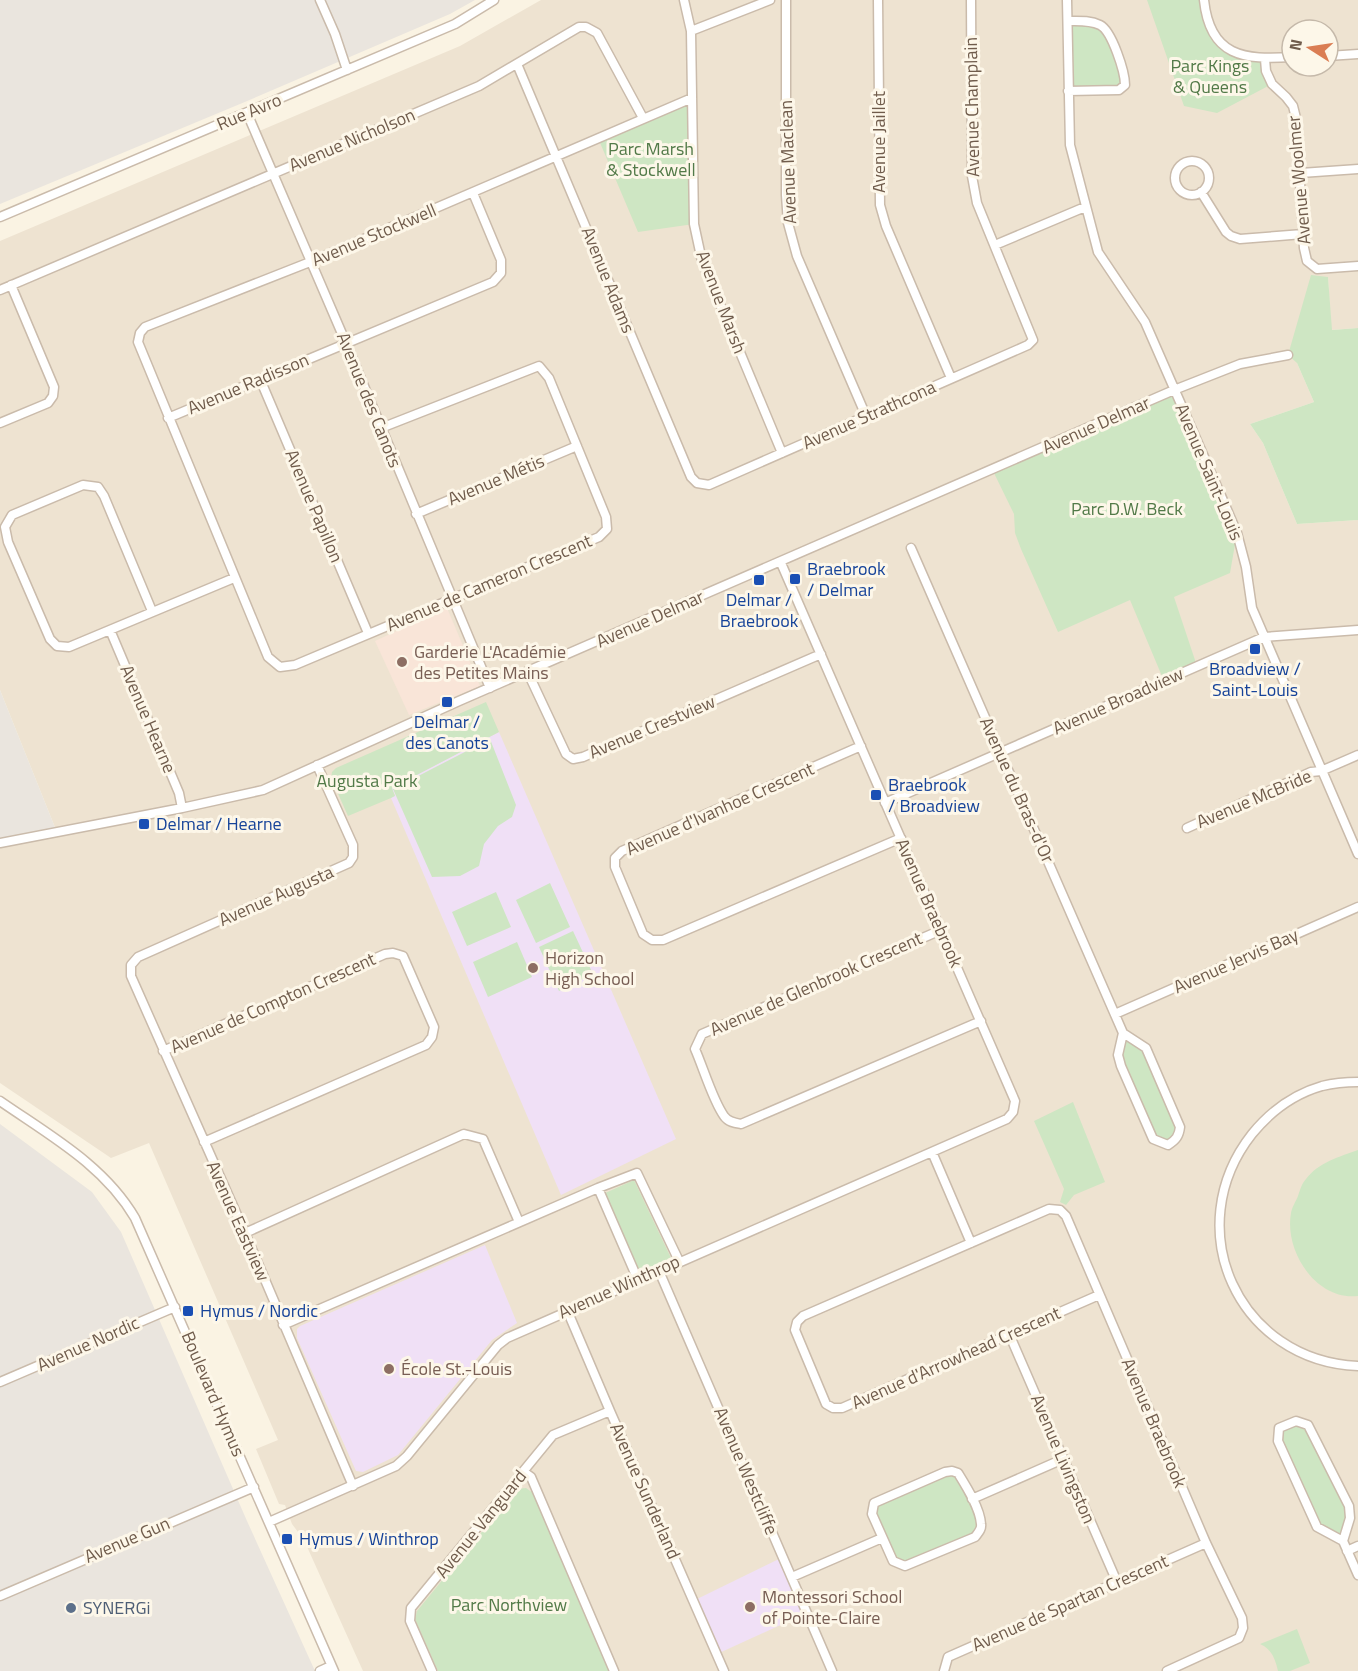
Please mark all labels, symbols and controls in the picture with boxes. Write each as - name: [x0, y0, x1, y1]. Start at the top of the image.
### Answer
- north arrow: [1280, 18, 1340, 78]
- street label: Avenue Champlain: [957, 37, 986, 177]
- text: N: [1282, 37, 1308, 53]
- park label: Parc Kings & Queens: [1171, 52, 1249, 100]
- street label: Rue Avro: [212, 86, 285, 137]
- street label: Avenue Jaillet: [865, 90, 892, 193]
- street label: Avenue Maclean: [772, 99, 803, 225]
- street label: Avenue Nicholson: [284, 101, 419, 178]
- street label: Avenue Woolmer: [1279, 114, 1318, 246]
- park label: Parc Marsh & Stockwell: [606, 135, 696, 183]
- street label: Avenue Stockwell: [307, 196, 440, 273]
- street label: Avenue Adams: [575, 222, 642, 337]
- street label: Avenue Marsh: [689, 246, 754, 357]
- street label: Avenue des Canots: [330, 328, 409, 472]
- street label: Avenue Radisson: [183, 346, 313, 421]
- street label: Avenue Strathcona: [798, 373, 940, 456]
- street label: Avenue Delmar: [1038, 389, 1154, 460]
- street label: Avenue Saint-Louis: [1168, 399, 1250, 544]
- street label: Avenue Papillon: [278, 445, 350, 567]
- street label: Avenue Métis: [443, 447, 548, 512]
- park label: Parc D.W. Beck: [1071, 495, 1183, 522]
- street label: Avenue de Cameron Crescent: [382, 527, 596, 638]
- place label: Braebrook / Delmar: [807, 555, 886, 603]
- marker: Braebrook / Delmar: [788, 572, 802, 586]
- marker: Delmar / Braebrook: [752, 573, 766, 587]
- street label: Avenue Delmar: [592, 583, 708, 654]
- place label: Delmar / Braebrook: [720, 586, 799, 634]
- place label: Garderie L'Académie des Petites Mains: [414, 638, 566, 686]
- marker: Broadview / Saint-Louis: [1248, 642, 1262, 656]
- marker: Garderie L'Académie des Petites Mains: [395, 655, 409, 669]
- place label: Broadview / Saint-Louis: [1209, 655, 1301, 703]
- street label: Avenue Broadview: [1048, 659, 1188, 742]
- street label: Avenue Hearne: [113, 660, 183, 777]
- street label: Avenue Crestview: [584, 688, 720, 765]
- marker: Delmar / des Canots: [440, 695, 454, 709]
- place label: Delmar / des Canots: [405, 708, 489, 756]
- street label: Avenue du Bras-d'Or: [973, 713, 1062, 867]
- street label: Avenue d'Ivanhoe Crescent: [621, 755, 819, 862]
- street label: Avenue McBride: [1192, 762, 1316, 835]
- park label: Augusta Park: [316, 767, 418, 794]
- place label: Braebrook / Broadview: [888, 771, 980, 819]
- marker: Braebrook / Broadview: [869, 788, 883, 802]
- place label: Delmar / Hearne: [156, 810, 282, 837]
- marker: Delmar / Hearne: [137, 817, 151, 831]
- street label: Avenue Braebrook: [889, 834, 970, 972]
- street label: Avenue Augusta: [214, 858, 338, 933]
- street label: Avenue Jervis Bay: [1169, 921, 1303, 1000]
- street label: Avenue de Glenbrook Crescent: [705, 924, 927, 1043]
- place label: Horizon High School: [545, 944, 634, 992]
- street label: Avenue de Compton Crescent: [166, 945, 380, 1060]
- marker: Horizon High School: [526, 961, 540, 975]
- street label: Avenue Eastview: [200, 1156, 277, 1286]
- street label: Avenue Winthrop: [554, 1248, 684, 1325]
- place label: Hymus / Nordic: [200, 1297, 318, 1324]
- street label: Avenue d'Arrowhead Crescent: [847, 1299, 1065, 1416]
- marker: Hymus / Nordic: [181, 1304, 195, 1318]
- street label: Avenue Nordic: [32, 1309, 143, 1378]
- street label: Boulevard Hymus: [175, 1327, 252, 1461]
- street label: Avenue Braebrook: [1115, 1354, 1194, 1492]
- place label: École St.-Louis: [401, 1355, 512, 1382]
- marker: École St.-Louis: [382, 1362, 396, 1376]
- street label: Avenue Livingston: [1024, 1390, 1103, 1528]
- street label: Avenue Westcliffe: [707, 1403, 786, 1539]
- street label: Avenue Sunderland: [603, 1418, 688, 1563]
- street label: Avenue Vanguard: [428, 1464, 533, 1584]
- street label: Avenue Gun: [80, 1509, 174, 1570]
- place label: Hymus / Winthrop: [299, 1525, 439, 1552]
- marker: Hymus / Winthrop: [280, 1532, 294, 1546]
- street label: Avenue de Spartan Crescent: [967, 1547, 1173, 1658]
- place label: Montessori School of Pointe-Claire: [762, 1583, 902, 1631]
- park label: Parc Northview: [451, 1591, 568, 1618]
- place label: SYNERGi: [83, 1594, 150, 1621]
- marker: Montessori School of Pointe-Claire: [743, 1600, 757, 1614]
- marker: SYNERGi: [64, 1601, 78, 1615]

